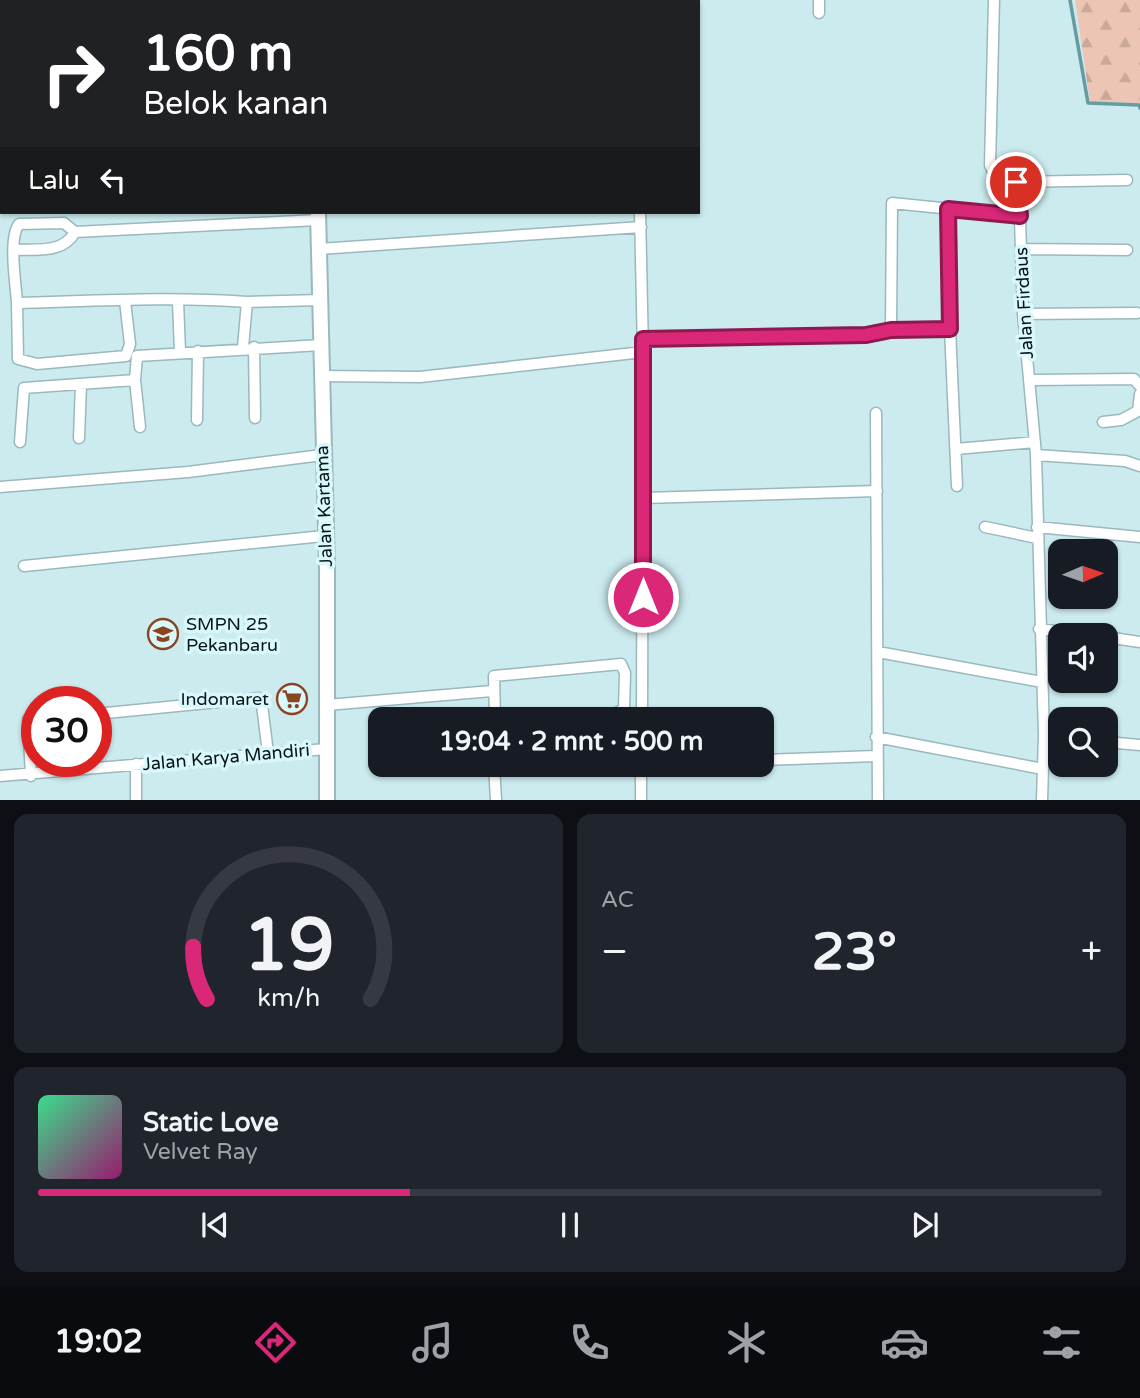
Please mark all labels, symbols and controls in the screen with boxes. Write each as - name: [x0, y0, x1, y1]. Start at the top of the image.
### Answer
- text: 160 m: [143, 25, 293, 84]
- icon: right: [28, 28, 119, 119]
- text: Belok kanan: [143, 85, 328, 123]
- pin: [986, 152, 1046, 212]
- icon: left: [94, 161, 132, 199]
- icon: arrive: [997, 163, 1035, 201]
- text: Lalu: [28, 165, 80, 196]
- street label: Jalan Firdaus: [1010, 247, 1038, 359]
- street label: Jalan Kartama: [311, 445, 337, 567]
- north arrow: [1048, 539, 1118, 609]
- map controls: [1048, 539, 1118, 777]
- position arrow: [606, 560, 680, 634]
- place label: SMPN 25 Pekanbaru: [186, 613, 278, 656]
- school or university icon: SMPN 25 Pekanbaru: [146, 617, 180, 651]
- button: sound: [1048, 623, 1118, 693]
- supermarket icon: Indomaret: [275, 682, 309, 716]
- speed limit sign: 30: [21, 686, 112, 777]
- place label: Indomaret: [180, 688, 269, 710]
- button: search: [1048, 707, 1118, 777]
- text: 19:04 · 2 mnt · 500 m: [439, 726, 703, 757]
- street label: Jalan Karya Mandiri: [141, 739, 311, 775]
- text: AC: [601, 886, 634, 914]
- text: 19: [243, 903, 334, 991]
- text: 23°: [812, 921, 897, 984]
- text: −: [601, 929, 628, 975]
- text: +: [1081, 929, 1102, 975]
- text: km/h: [257, 983, 320, 1013]
- text: Static Love: [143, 1107, 279, 1138]
- text: Velvet Ray: [143, 1138, 258, 1166]
- icon: previous: [196, 1206, 234, 1244]
- icon: pause: [551, 1206, 589, 1244]
- icon: next: [906, 1206, 944, 1244]
- icon: directions: [251, 1318, 300, 1367]
- icon: music: [408, 1318, 457, 1367]
- icon: phone: [565, 1318, 614, 1367]
- icon: climate: [722, 1318, 771, 1367]
- icon: car: [880, 1318, 929, 1367]
- icon: filters: [1037, 1318, 1086, 1367]
- text: 19:02: [54, 1323, 143, 1361]

